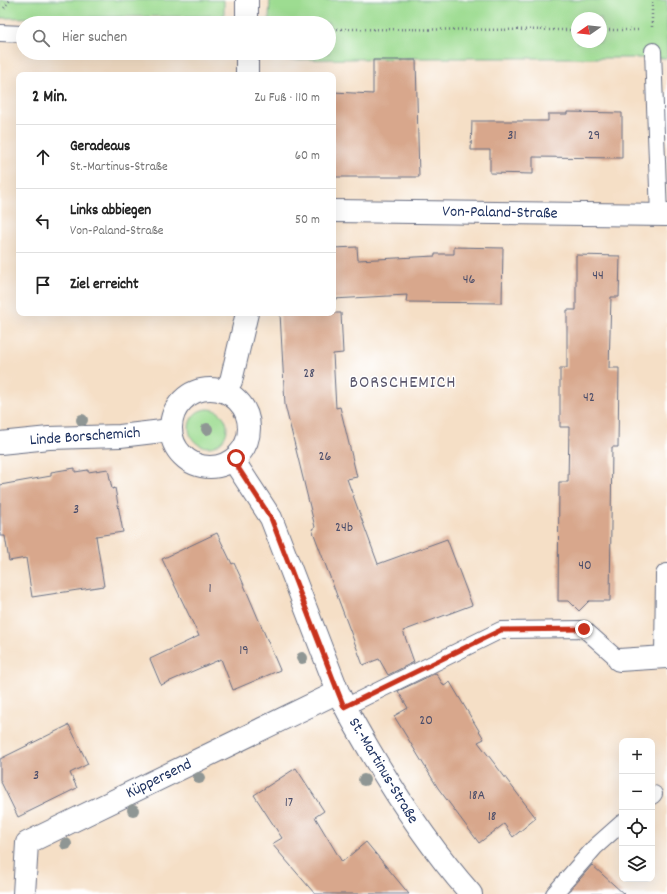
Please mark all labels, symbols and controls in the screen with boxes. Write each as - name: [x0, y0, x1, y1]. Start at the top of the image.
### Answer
- north arrow: [571, 12, 607, 48]
- search box: [16, 16, 336, 60]
- icon: search: [30, 27, 52, 49]
- text: Hier suchen: [62, 27, 127, 49]
- text: 2 Min.: [32, 86, 67, 110]
- text: Zu Fuß · 110 m: [254, 89, 320, 108]
- house number: 31: [507, 126, 517, 146]
- house number: 29: [588, 126, 600, 146]
- text: Geradeaus: [70, 136, 130, 158]
- icon: ahead: [32, 146, 54, 168]
- text: 60 m: [295, 147, 320, 166]
- text: St.-Martinus-Straße: [70, 158, 168, 177]
- text: Links abbiegen: [70, 200, 151, 222]
- street label: Von-Paland-Straße: [442, 200, 558, 226]
- icon: left: [32, 210, 54, 232]
- text: 50 m: [295, 211, 320, 230]
- text: Von-Paland-Straße: [70, 222, 164, 241]
- house number: 44: [592, 266, 604, 286]
- house number: 46: [463, 270, 475, 290]
- icon: arrive: [32, 274, 54, 296]
- text: Ziel erreicht: [70, 274, 138, 296]
- house number: 28: [303, 364, 315, 384]
- district label: BORSCHEMICH: [349, 371, 457, 396]
- house number: 42: [583, 388, 595, 408]
- street label: Linde Borschemich: [29, 422, 141, 452]
- house number: 26: [319, 447, 332, 467]
- route start: [227, 449, 245, 467]
- house number: 3: [73, 500, 79, 520]
- house number: 24b: [335, 518, 353, 538]
- house number: 40: [578, 556, 592, 576]
- house number: 1: [208, 579, 212, 599]
- route end: [575, 620, 593, 638]
- house number: 19: [239, 641, 249, 661]
- house number: 20: [419, 711, 433, 731]
- street label: St.-Martinus-Straße: [342, 714, 424, 828]
- map controls: [619, 738, 655, 882]
- button: +: [619, 738, 655, 774]
- street label: Küppersend: [122, 753, 196, 805]
- house number: 3: [33, 766, 39, 786]
- button: −: [619, 774, 655, 810]
- house number: 18A: [469, 786, 486, 806]
- house number: 17: [285, 793, 293, 813]
- house number: 18: [488, 807, 497, 827]
- button: locate: [619, 810, 655, 846]
- button: layers: [619, 846, 655, 882]

